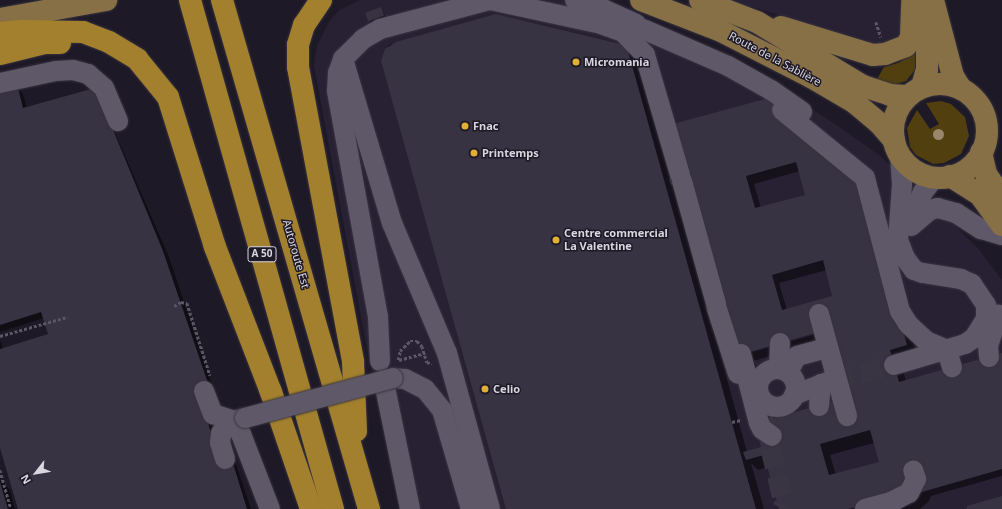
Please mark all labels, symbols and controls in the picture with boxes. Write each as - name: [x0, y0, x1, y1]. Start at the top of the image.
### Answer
- street label: Route de la Sablière: [727, 29, 823, 89]
- place label: Micromania: [584, 55, 649, 69]
- marker: Micromania: [571, 57, 581, 67]
- place label: Fnac: [473, 119, 498, 133]
- marker: Fnac: [460, 121, 470, 131]
- place label: Printemps: [482, 146, 539, 160]
- marker: Printemps: [469, 148, 479, 158]
- street label: Autoroute Est: [280, 218, 312, 290]
- place label: Centre commercial La Valentine: [564, 227, 668, 253]
- marker: Centre commercial La Valentine: [551, 235, 561, 245]
- road number: A 50: [247, 246, 277, 262]
- place label: Celio: [493, 382, 520, 396]
- marker: Celio: [480, 384, 490, 394]
- north arrow: [16, 453, 56, 493]
- text: N: [17, 472, 34, 487]

